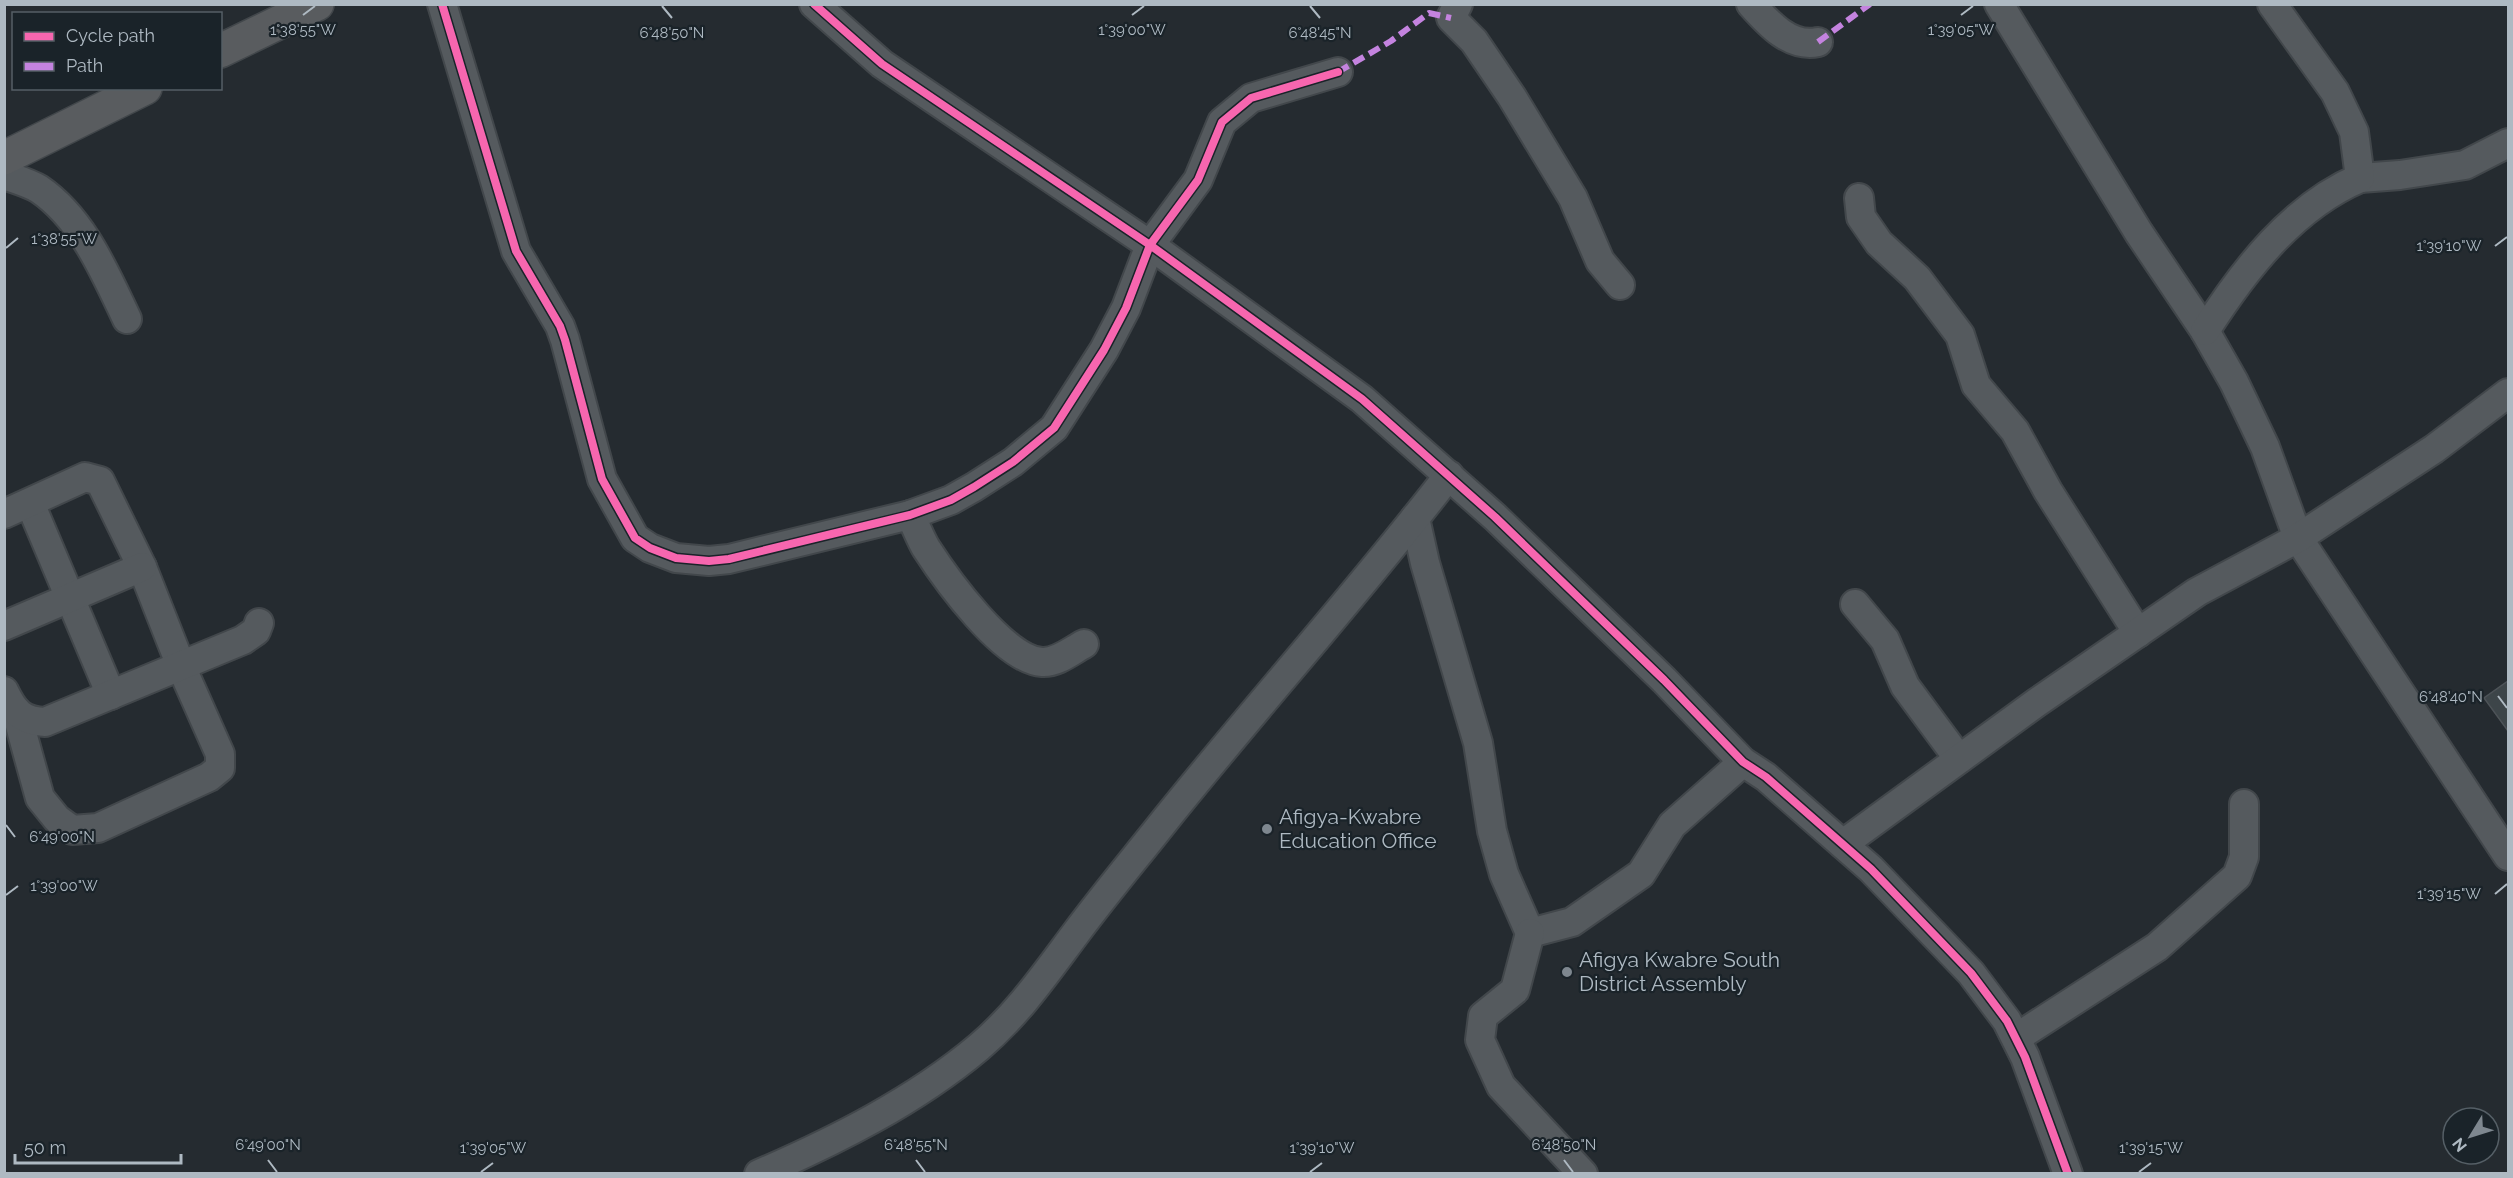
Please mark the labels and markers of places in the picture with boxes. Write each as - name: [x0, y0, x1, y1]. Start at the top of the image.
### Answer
- place label: Afigya-Kwabre Education Office: [1279, 804, 1437, 853]
- marker: Afigya-Kwabre Education Office: [1260, 822, 1274, 836]
- place label: Afigya Kwabre South District Assembly: [1579, 947, 1780, 996]
- marker: Afigya Kwabre South District Assembly: [1560, 965, 1574, 979]

